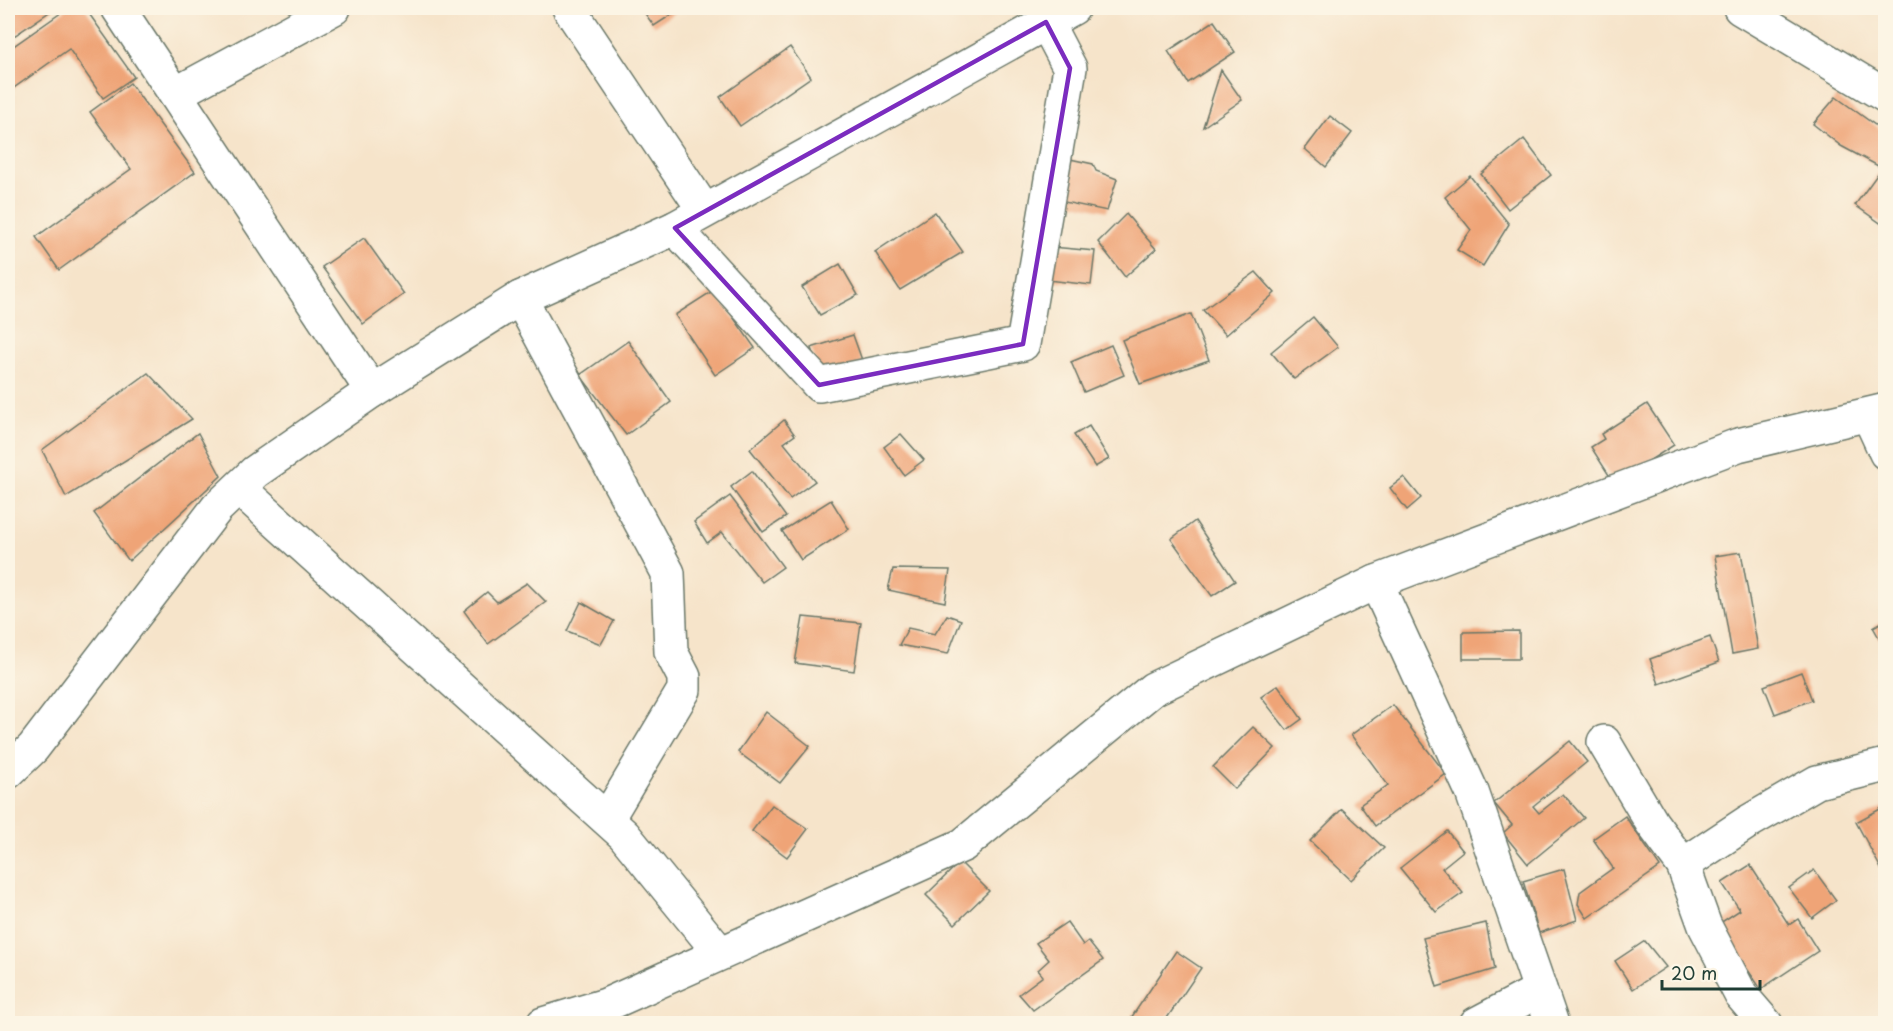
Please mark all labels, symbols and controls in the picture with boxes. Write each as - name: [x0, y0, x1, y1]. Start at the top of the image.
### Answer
- scale bar: [1662, 953, 1760, 991]
- text: 20 m: [1671, 959, 1717, 986]

